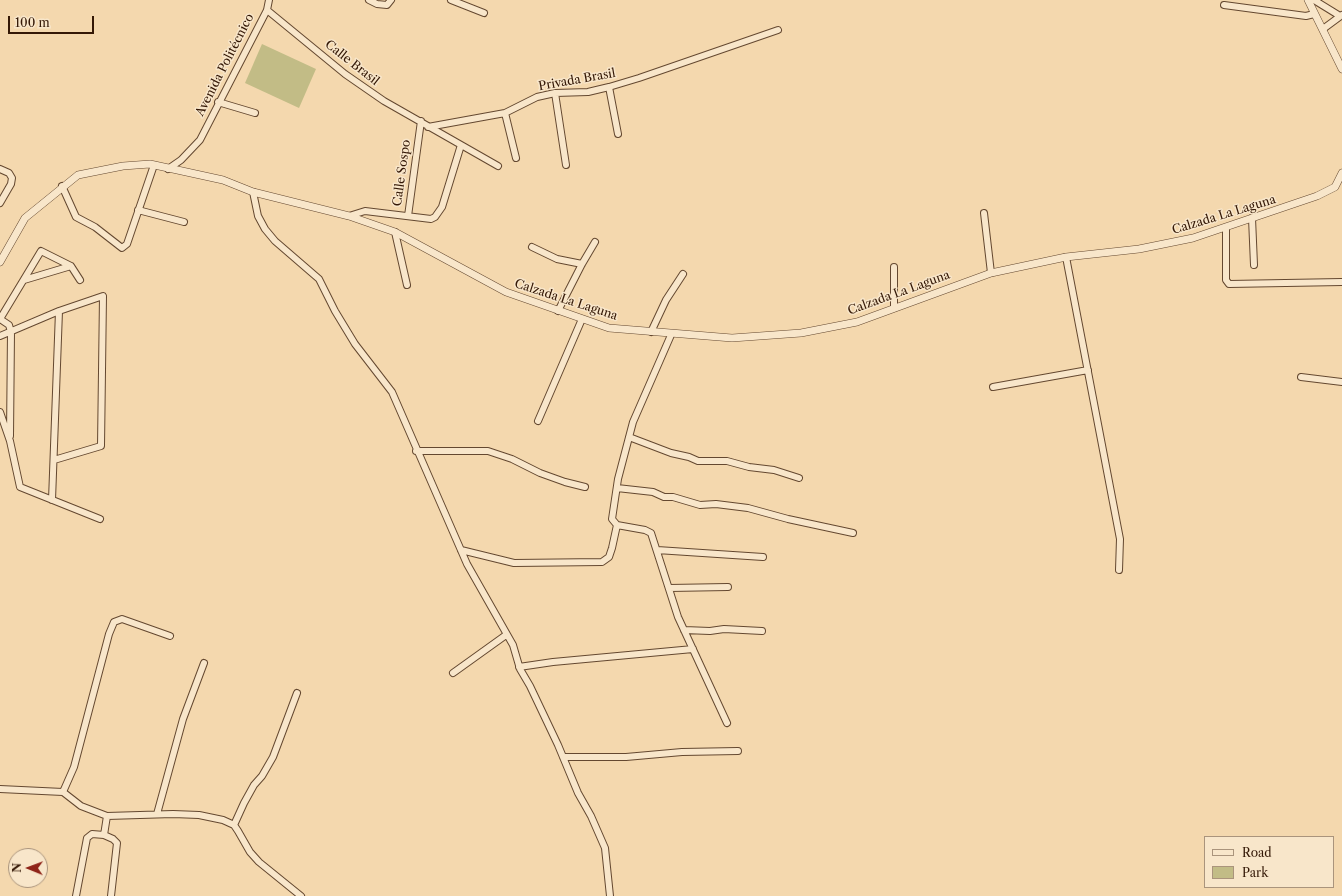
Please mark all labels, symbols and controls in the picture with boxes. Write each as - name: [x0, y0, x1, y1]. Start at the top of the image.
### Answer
- scale bar: [10, 8, 96, 34]
- street label: Avenida Politécnico: [193, 11, 257, 119]
- text: 100 m: [15, 15, 50, 30]
- street label: Calle Brasil: [322, 37, 382, 89]
- street label: Privada Brasil: [537, 66, 617, 94]
- street label: Calle Sospo: [390, 139, 414, 207]
- street label: Calzada La Laguna: [1170, 192, 1278, 238]
- street label: Calzada La Laguna: [846, 268, 952, 318]
- street label: Calzada La Laguna: [513, 277, 619, 323]
- legend: [1204, 836, 1334, 888]
- text: Road: [1242, 845, 1272, 860]
- north arrow: [8, 848, 48, 888]
- text: N: [10, 863, 24, 873]
- text: Park: [1242, 865, 1268, 880]

